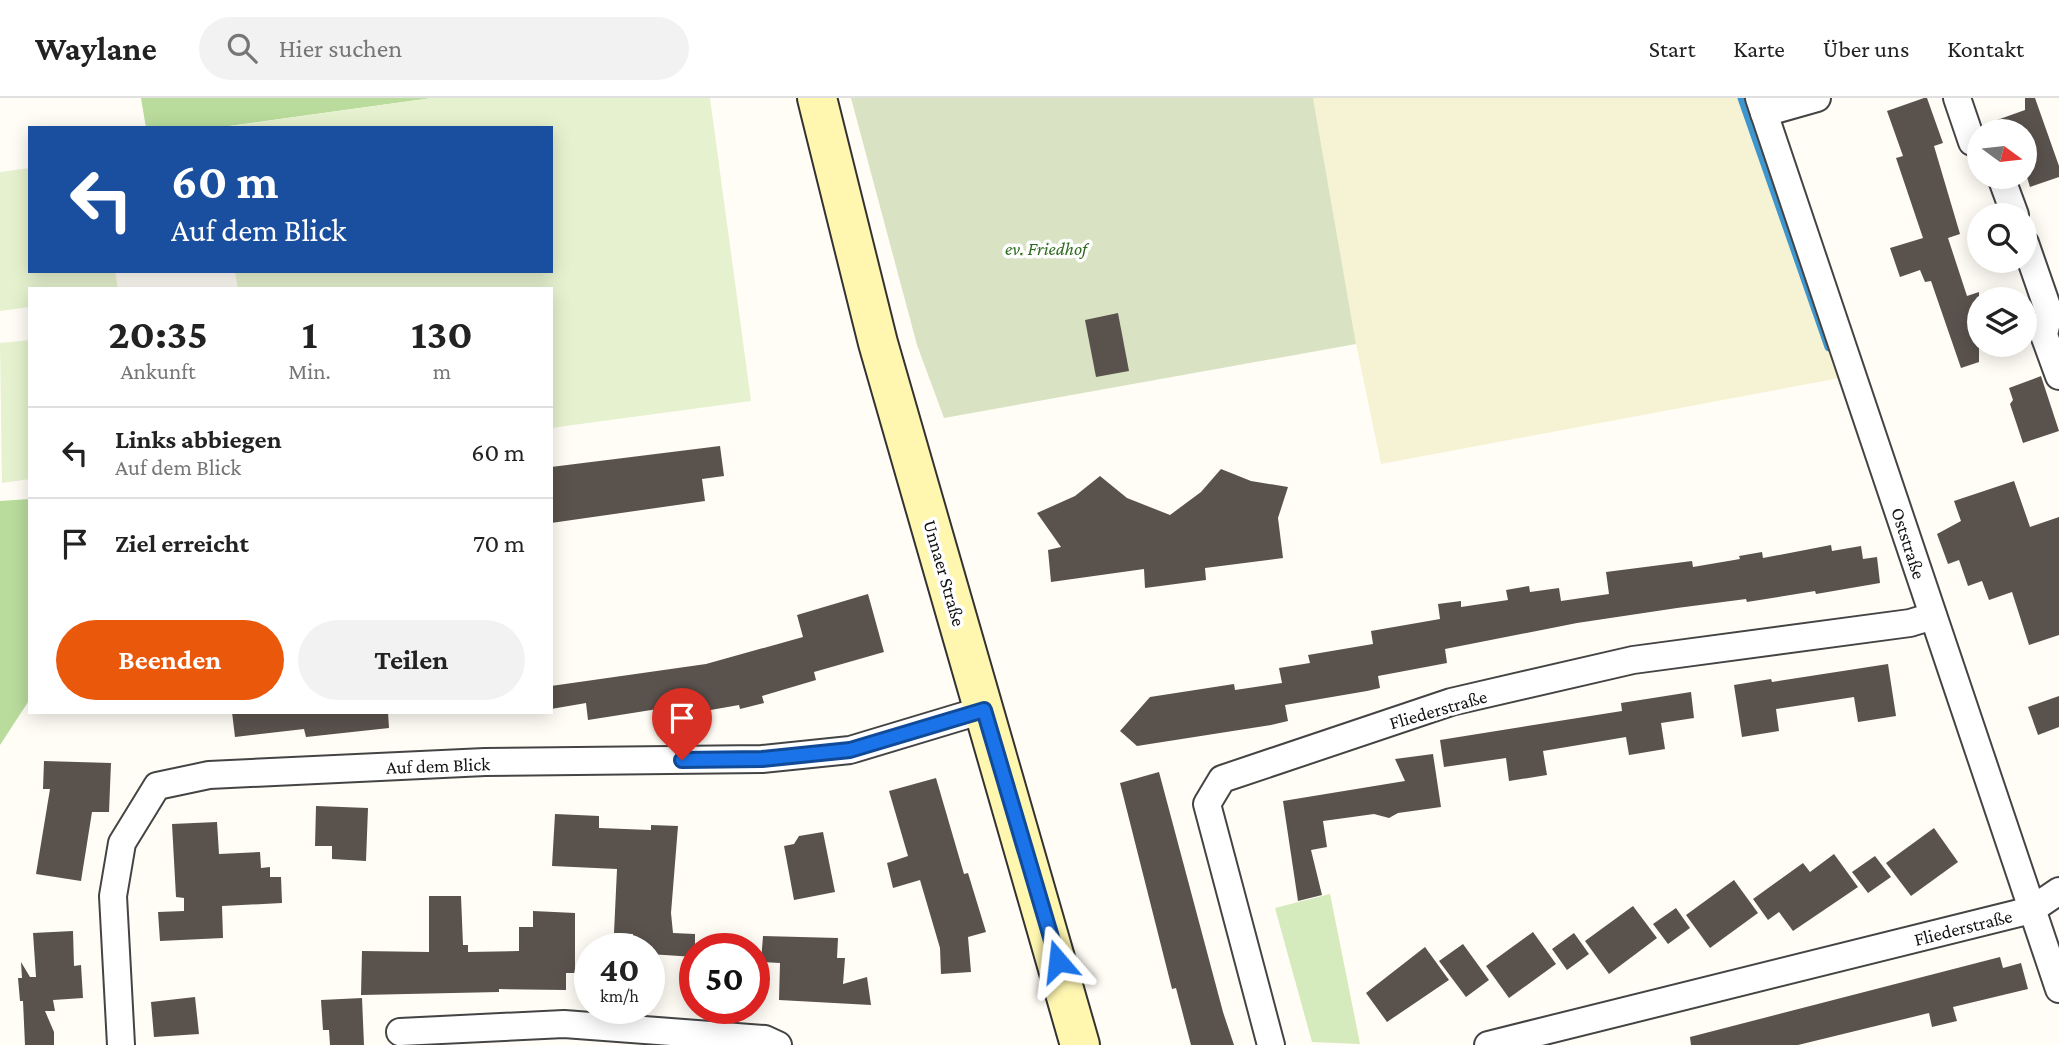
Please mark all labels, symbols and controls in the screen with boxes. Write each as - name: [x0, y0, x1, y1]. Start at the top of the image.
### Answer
- search box: [199, 17, 689, 80]
- icon: search: [223, 29, 261, 67]
- text: Waylane: [35, 30, 157, 67]
- text: Hier suchen: [279, 34, 402, 63]
- text: Start: [1649, 35, 1695, 62]
- text: Karte: [1733, 35, 1785, 62]
- text: Über uns: [1823, 35, 1909, 62]
- text: Kontakt: [1947, 35, 2024, 62]
- north arrow: [1967, 119, 2037, 189]
- map controls: [1967, 119, 2037, 357]
- icon: left: [56, 154, 147, 245]
- text: 60 m: [171, 154, 278, 209]
- button: search: [1967, 203, 2037, 273]
- text: Auf dem Blick: [171, 212, 347, 248]
- park label: ev. Friedhof: [1005, 238, 1090, 259]
- button: layers: [1967, 287, 2037, 357]
- text: 20:35: [108, 310, 208, 357]
- text: 1: [302, 310, 317, 357]
- text: 130: [411, 310, 473, 357]
- text: Ankunft: [120, 358, 196, 384]
- text: Min.: [288, 358, 331, 384]
- text: m: [433, 358, 451, 384]
- text: Links abbiegen: [115, 425, 282, 454]
- icon: left: [56, 434, 94, 472]
- text: 60 m: [471, 438, 525, 467]
- text: Auf dem Blick: [115, 454, 241, 480]
- street label: Oststraße: [1887, 505, 1930, 582]
- street label: Unnaer Straße: [919, 518, 970, 629]
- icon: arrive: [56, 525, 94, 563]
- text: Ziel erreicht: [115, 529, 249, 558]
- text: 70 m: [473, 529, 525, 558]
- button: Beenden: [56, 620, 284, 700]
- button: Teilen: [298, 620, 525, 700]
- street label: Fliederstraße: [1387, 686, 1489, 733]
- pin: [652, 688, 712, 760]
- icon: arrive: [663, 699, 701, 737]
- street label: Auf dem Blick: [386, 753, 491, 778]
- street label: Fliederstraße: [1912, 905, 2014, 950]
- position arrow: [1021, 924, 1095, 998]
- speed limit sign: 50: [679, 933, 770, 1024]
- text: 40: [599, 950, 640, 989]
- text: km/h: [600, 986, 639, 1006]

